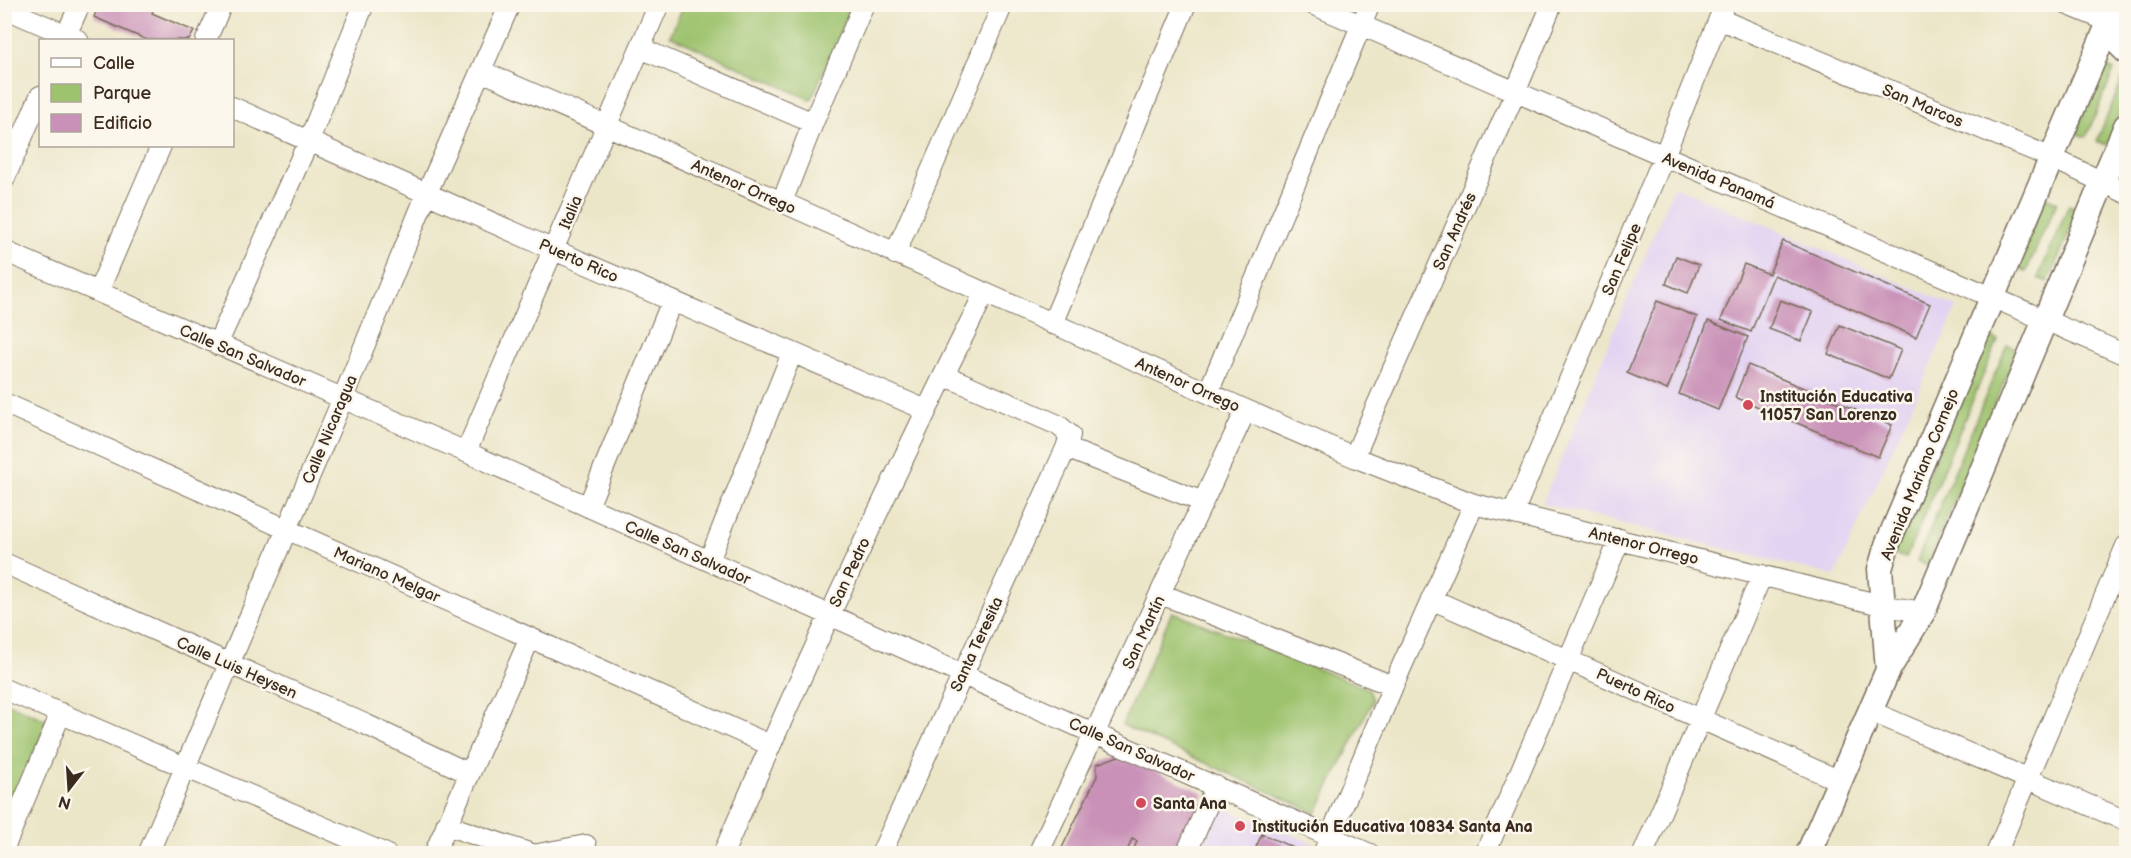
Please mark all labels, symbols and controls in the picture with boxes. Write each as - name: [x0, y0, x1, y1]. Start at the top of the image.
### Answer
- legend: [39, 39, 234, 147]
- text: Calle: [93, 53, 135, 74]
- street label: San Marcos: [1879, 81, 1966, 132]
- text: Parque: [93, 83, 151, 104]
- text: Edificio: [93, 113, 152, 134]
- street label: Avenida Panamá: [1659, 149, 1778, 214]
- street label: Antenor Orrego: [688, 156, 799, 219]
- street label: San Andrés: [1430, 190, 1481, 273]
- street label: Italia: [556, 193, 587, 232]
- street label: San Felipe: [1599, 220, 1646, 299]
- street label: Puerto Rico: [536, 235, 621, 287]
- street label: Calle San Salvador: [176, 321, 309, 392]
- street label: Antenor Orrego: [1132, 354, 1243, 417]
- street label: Calle Nicaragua: [299, 372, 362, 487]
- street label: Avenida Mariano Cornejo: [1877, 386, 1964, 563]
- place label: Institución Educativa 11057 San Lorenzo: [1760, 388, 1913, 425]
- marker: Institución Educativa 11057 San Lorenzo: [1741, 398, 1755, 412]
- street label: Calle San Salvador: [622, 517, 753, 590]
- street label: Antenor Orrego: [1587, 524, 1700, 569]
- street label: San Pedro: [826, 535, 875, 611]
- street label: Mariano Melgar: [330, 543, 443, 607]
- street label: San Martín: [1119, 593, 1170, 672]
- street label: Santa Teresita: [947, 594, 1008, 695]
- street label: Calle Luis Heysen: [173, 633, 300, 703]
- street label: Puerto Rico: [1593, 665, 1678, 718]
- street label: Calle San Salvador: [1066, 714, 1197, 787]
- north arrow: [39, 759, 99, 819]
- text: N: [57, 791, 74, 813]
- place label: Santa Ana: [1153, 795, 1227, 814]
- marker: Santa Ana: [1134, 796, 1148, 810]
- place label: Institución Educativa 10834 Santa Ana: [1252, 818, 1533, 837]
- marker: Institución Educativa 10834 Santa Ana: [1233, 819, 1247, 833]

